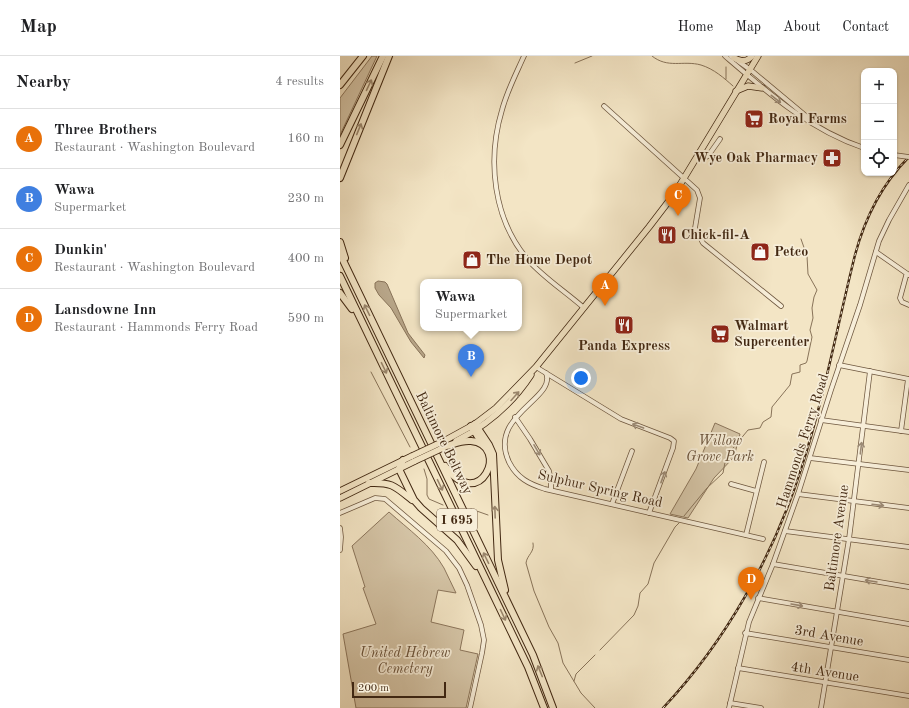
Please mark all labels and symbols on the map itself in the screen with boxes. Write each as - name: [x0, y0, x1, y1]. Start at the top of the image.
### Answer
- one-way arrow: [366, 79, 373, 91]
- one-way arrow: [771, 95, 782, 103]
- supermarket icon: Royal Farms: [743, 108, 765, 130]
- place label: Royal Farms: [768, 112, 847, 126]
- one-way arrow: [356, 124, 364, 136]
- pharmacy icon: Wye Oak Pharmacy: [821, 147, 843, 169]
- place label: Wye Oak Pharmacy: [694, 151, 818, 165]
- pin: C: [665, 183, 691, 216]
- restaurant icon: Chick-fil-A: [656, 224, 678, 246]
- place label: Chick-fil-A: [681, 228, 750, 242]
- shop icon: Petco: [749, 241, 771, 263]
- place label: Petco: [774, 245, 808, 259]
- shop icon: The Home Depot: [461, 249, 483, 271]
- place label: The Home Depot: [486, 253, 592, 267]
- pin: A: [592, 273, 618, 306]
- one-way arrow: [363, 304, 370, 316]
- restaurant icon: Panda Express: [613, 314, 635, 336]
- place label: Walmart Supercenter: [734, 319, 809, 349]
- supermarket icon: Walmart Supercenter: [709, 323, 731, 345]
- place label: Panda Express: [578, 339, 670, 353]
- pin: B: [458, 344, 484, 377]
- one-way arrow: [381, 362, 388, 374]
- your location: [571, 368, 591, 388]
- street label: Hammonds Ferry Road: [775, 372, 831, 510]
- street label: Baltimore Beltway: [413, 389, 475, 497]
- one-way arrow: [511, 391, 520, 401]
- one-way arrow: [632, 421, 644, 429]
- park label: Willow Grove Park: [686, 434, 754, 464]
- one-way arrow: [857, 442, 865, 455]
- one-way arrow: [533, 444, 541, 456]
- street label: Sulphur Spring Road: [536, 468, 664, 510]
- one-way arrow: [659, 471, 667, 483]
- one-way arrow: [437, 479, 444, 491]
- street label: Baltimore Avenue: [823, 484, 851, 592]
- one-way arrow: [872, 501, 885, 508]
- one-way arrow: [492, 506, 499, 519]
- road number: I 695: [437, 509, 477, 531]
- one-way arrow: [482, 552, 489, 564]
- pin: D: [738, 567, 764, 600]
- one-way arrow: [864, 577, 877, 585]
- one-way arrow: [790, 601, 803, 609]
- one-way arrow: [500, 608, 507, 620]
- street label: 3rd Avenue: [794, 623, 864, 649]
- park label: United Hebrew Cemetery: [360, 646, 450, 677]
- street label: 4th Avenue: [790, 660, 860, 684]
- one-way arrow: [535, 666, 543, 678]
- scale bar: [352, 680, 446, 699]

